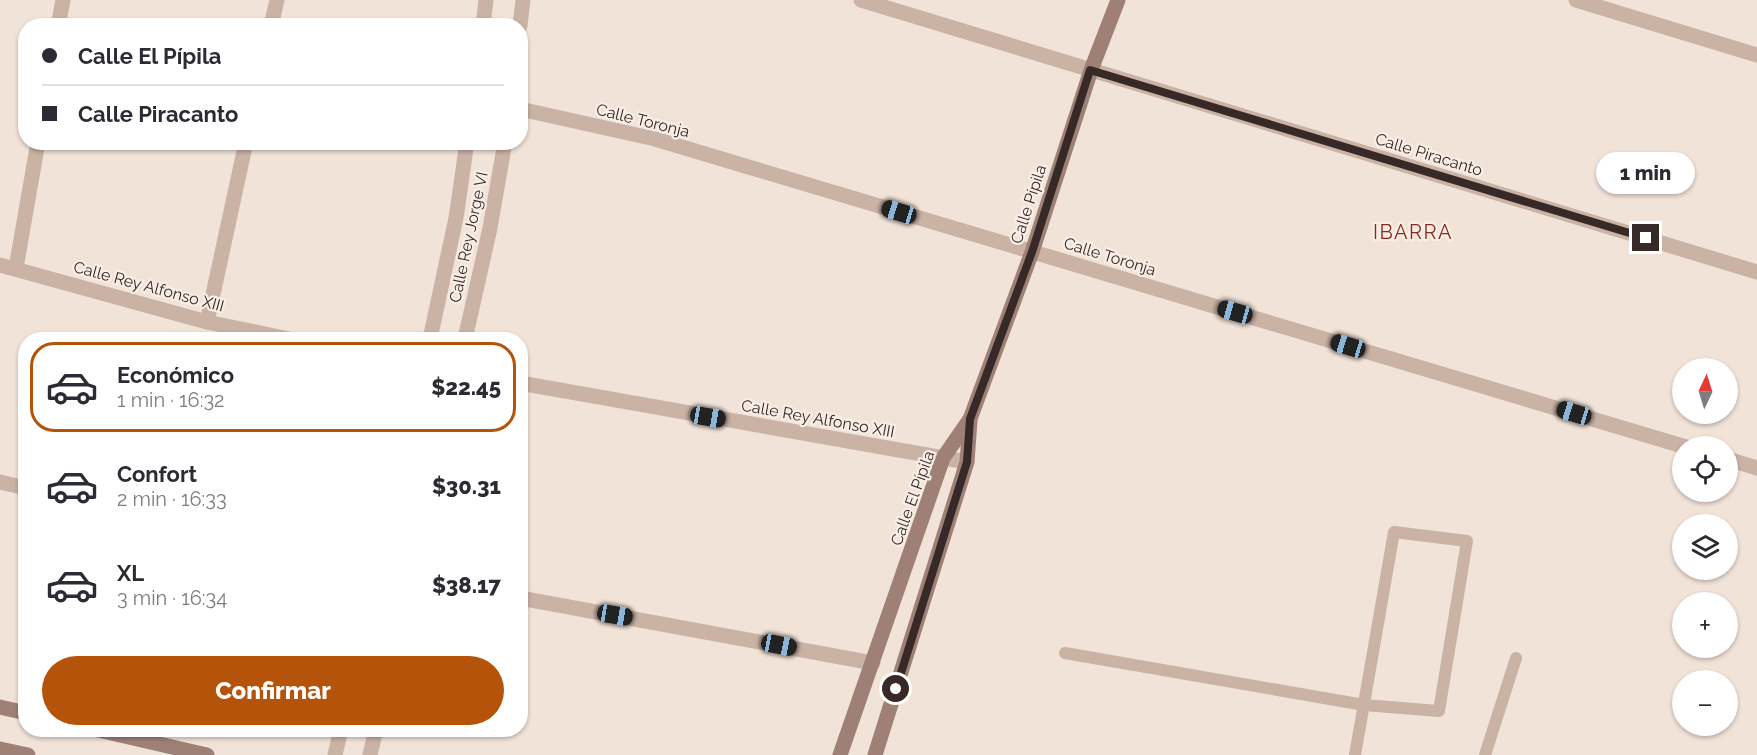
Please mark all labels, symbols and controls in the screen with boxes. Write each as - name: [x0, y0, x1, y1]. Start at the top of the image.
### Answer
- text: Calle El Pípila: [78, 43, 222, 69]
- street label: Calle Toronja: [594, 100, 691, 141]
- text: Calle Piracanto: [78, 101, 238, 127]
- street label: Calle Piracanto: [1373, 129, 1485, 180]
- callout: 1 min: [1596, 151, 1696, 193]
- text: 1 min: [1620, 161, 1671, 185]
- street label: Calle Pípila: [1007, 162, 1050, 246]
- street label: Calle Rey Jorge VI: [445, 170, 492, 304]
- car: [879, 198, 919, 226]
- district label: IBARRA: [1373, 220, 1453, 244]
- route end: [1632, 224, 1659, 251]
- street label: Calle Toronja: [1061, 233, 1158, 280]
- street label: Calle Rey Alfonso XIII: [71, 257, 226, 316]
- car: [1215, 298, 1255, 326]
- car: [1328, 332, 1368, 360]
- north arrow: [1672, 358, 1738, 424]
- map controls: [1672, 358, 1738, 736]
- icon: car: [45, 360, 99, 414]
- text: Económico: [117, 362, 234, 388]
- text: $22.45: [431, 374, 501, 400]
- text: 1 min · 16:32: [117, 388, 225, 412]
- street label: Calle Rey Alfonso XIII: [740, 396, 896, 441]
- car: [1554, 399, 1594, 427]
- car: [689, 405, 727, 429]
- button: locate: [1672, 436, 1738, 502]
- street label: Calle El Pípila: [887, 448, 938, 548]
- icon: car: [45, 459, 99, 513]
- text: Confort: [117, 461, 197, 487]
- text: $30.31: [432, 473, 501, 499]
- text: 2 min · 16:33: [117, 487, 227, 511]
- button: layers: [1672, 514, 1738, 580]
- icon: car: [45, 558, 99, 612]
- text: XL: [117, 560, 144, 586]
- text: $38.17: [432, 572, 501, 598]
- text: 3 min · 16:34: [117, 586, 227, 610]
- button: +: [1672, 592, 1738, 658]
- car: [596, 603, 634, 627]
- car: [760, 633, 798, 657]
- button: Confirmar: [42, 656, 504, 725]
- button: −: [1672, 670, 1738, 736]
- route start: [882, 675, 909, 702]

